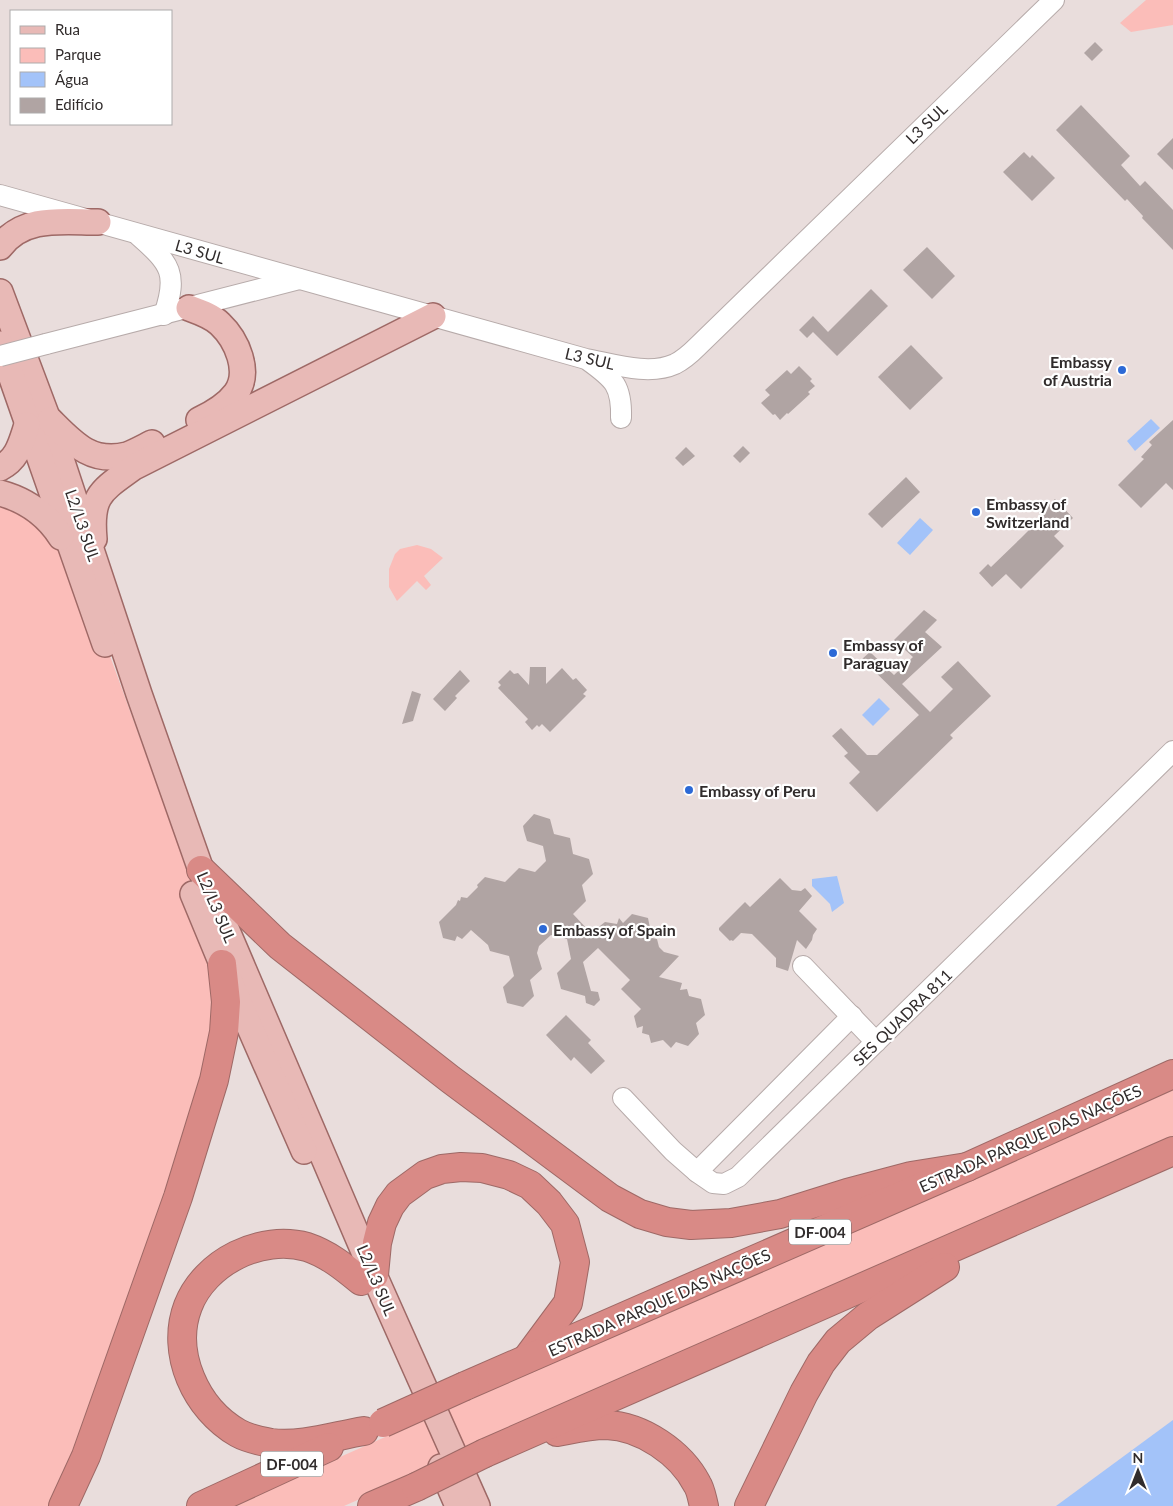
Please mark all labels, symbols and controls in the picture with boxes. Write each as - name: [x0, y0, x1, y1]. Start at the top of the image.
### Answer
- legend: [10, 10, 172, 125]
- text: Rua: [55, 20, 80, 38]
- text: Parque: [55, 45, 101, 63]
- text: Água: [55, 70, 89, 88]
- text: Edifício: [55, 95, 103, 113]
- street label: L3 SUL: [901, 99, 951, 147]
- street label: L3 SUL: [173, 235, 227, 267]
- street label: L3 SUL: [563, 343, 617, 373]
- place label: Embassy of Austria: [1043, 352, 1113, 389]
- marker: Embassy of Austria: [1116, 364, 1128, 376]
- street label: L2/L3 SUL: [62, 486, 104, 564]
- place label: Embassy of Switzerland: [986, 494, 1069, 531]
- marker: Embassy of Switzerland: [970, 506, 982, 518]
- place label: Embassy of Paraguay: [843, 635, 923, 672]
- marker: Embassy of Paraguay: [827, 647, 839, 659]
- place label: Embassy of Peru: [699, 781, 816, 800]
- marker: Embassy of Peru: [683, 784, 695, 796]
- street label: L2/L3 SUL: [194, 869, 240, 945]
- place label: Embassy of Spain: [553, 920, 676, 939]
- marker: Embassy of Spain: [537, 923, 549, 935]
- street label: SES QUADRA 811: [849, 965, 955, 1069]
- street label: ESTRADA PARQUE DAS NAÇÕES: [916, 1080, 1144, 1196]
- road number: DF-004: [789, 1220, 851, 1244]
- street label: L2/L3 SUL: [354, 1242, 400, 1318]
- street label: ESTRADA PARQUE DAS NAÇÕES: [545, 1244, 773, 1360]
- north arrow: [1113, 1446, 1163, 1496]
- text: N: [1133, 1449, 1143, 1466]
- road number: DF-004: [261, 1452, 323, 1476]

